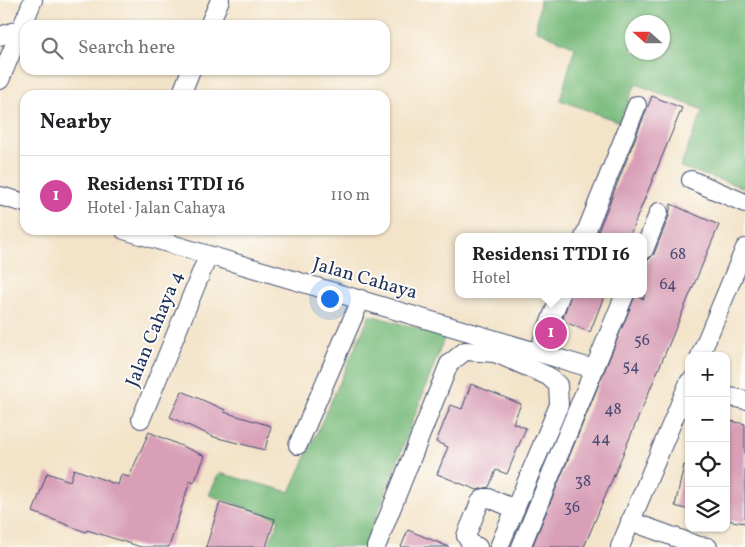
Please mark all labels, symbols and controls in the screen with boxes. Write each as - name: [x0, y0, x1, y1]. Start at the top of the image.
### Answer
- north arrow: [625, 15, 670, 60]
- search box: [20, 20, 390, 75]
- icon: search: [38, 34, 66, 62]
- text: Search here: [78, 35, 175, 61]
- text: Nearby: [40, 108, 111, 137]
- text: Residensi TTDI 16: [87, 172, 245, 198]
- text: 1: [53, 185, 59, 207]
- text: 110 m: [331, 185, 370, 207]
- text: Hotel · Jalan Cahaya: [87, 198, 226, 220]
- popup: [455, 233, 647, 298]
- text: Residensi TTDI 16: [472, 242, 630, 268]
- house number: 68: [670, 244, 686, 266]
- street label: Jalan Cahaya: [310, 252, 420, 306]
- street label: Jalan Cahaya 4: [120, 267, 190, 391]
- text: Hotel: [472, 268, 511, 290]
- house number: 64: [659, 274, 677, 296]
- your location: [317, 286, 343, 312]
- pin: 1: [535, 314, 567, 352]
- house number: 56: [634, 330, 650, 352]
- map controls: [685, 352, 730, 532]
- button: +: [685, 352, 730, 397]
- house number: 54: [622, 356, 640, 378]
- button: −: [685, 397, 730, 442]
- house number: 48: [604, 399, 622, 421]
- house number: 44: [591, 428, 611, 450]
- button: locate: [685, 442, 730, 487]
- house number: 38: [575, 471, 591, 493]
- button: layers: [685, 487, 730, 532]
- house number: 36: [564, 497, 580, 519]

